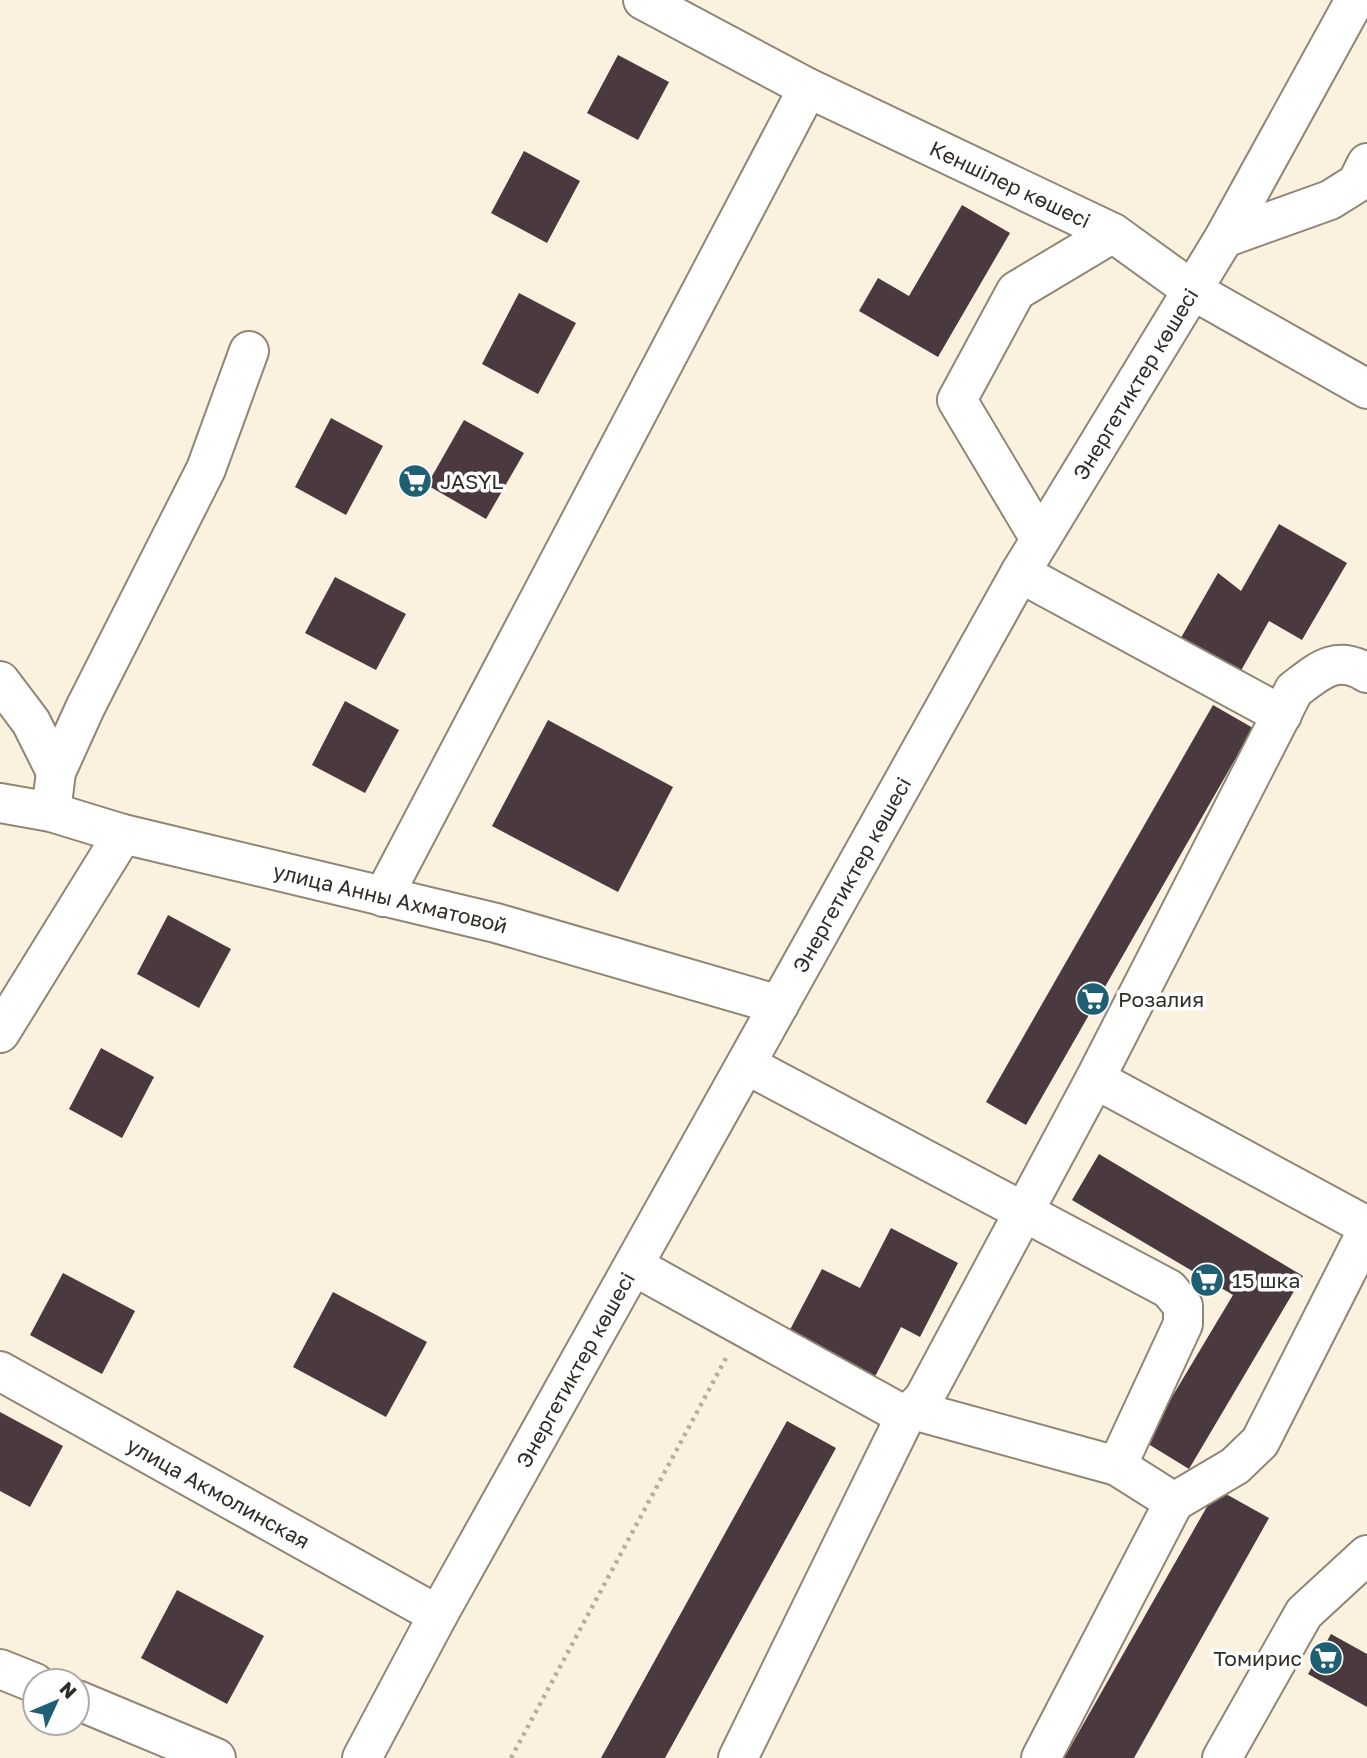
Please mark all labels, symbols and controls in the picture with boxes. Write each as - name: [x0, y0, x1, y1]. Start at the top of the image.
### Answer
- street label: Кеншілер көшесі: [926, 135, 1095, 234]
- street label: Энергетиктер көшесі: [1067, 283, 1203, 484]
- supermarket icon: JASYL: [396, 462, 434, 500]
- place label: JASYL: [440, 468, 503, 494]
- street label: Энергетиктер көшесі: [787, 772, 916, 977]
- street label: улица Анны Ахматовой: [271, 857, 511, 939]
- supermarket icon: Розалия: [1074, 980, 1112, 1018]
- place label: Розалия: [1118, 986, 1204, 1012]
- supermarket icon: 15 шка: [1188, 1261, 1226, 1299]
- street label: Энергетиктер көшесі: [510, 1267, 640, 1472]
- place label: 15 шка: [1232, 1267, 1300, 1293]
- street label: улица Акмолинская: [122, 1431, 315, 1554]
- supermarket icon: Томирис: [1307, 1639, 1345, 1677]
- place label: Томирис: [1213, 1645, 1302, 1671]
- north arrow: [21, 1667, 91, 1737]
- text: N: [55, 1677, 82, 1703]

